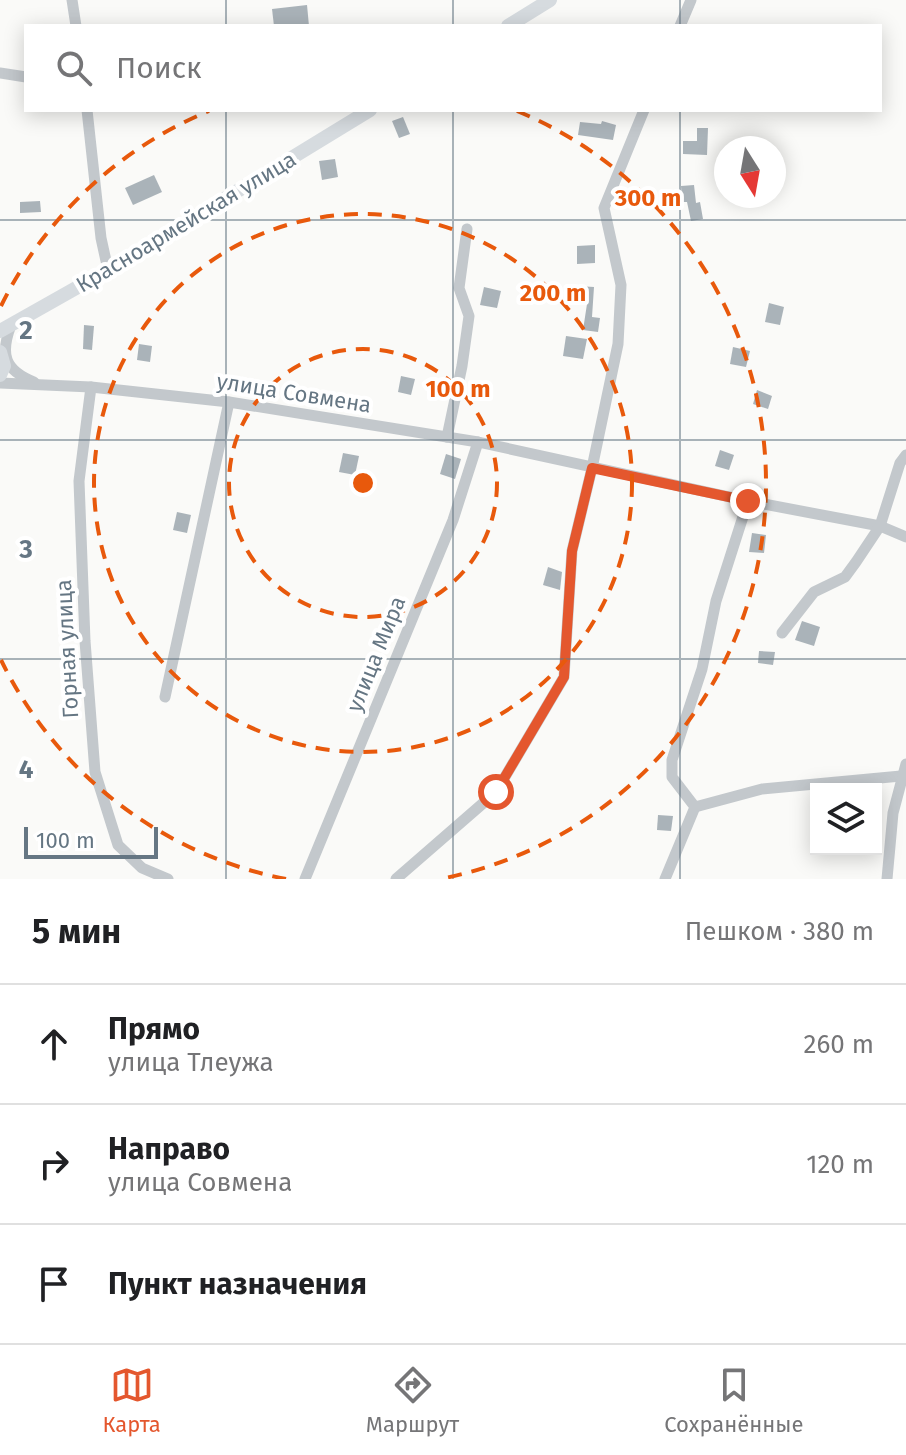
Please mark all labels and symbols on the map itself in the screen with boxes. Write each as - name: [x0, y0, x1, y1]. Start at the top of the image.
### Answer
- north arrow: [714, 136, 786, 208]
- street label: Красноармейская улица: [71, 146, 301, 298]
- text: 300 m: [614, 184, 681, 212]
- text: 200 m: [520, 279, 586, 307]
- text: 2: [19, 315, 33, 346]
- street label: улица Совмена: [215, 367, 373, 419]
- text: 100 m: [425, 375, 491, 403]
- centre of rings: [349, 469, 377, 497]
- route end: [730, 483, 766, 519]
- text: 3: [18, 534, 33, 565]
- street label: Горная улица: [50, 579, 84, 719]
- street label: улица Мира: [341, 592, 411, 716]
- text: 4: [19, 754, 34, 785]
- route start: [478, 774, 514, 810]
- scale bar: [24, 823, 158, 859]

